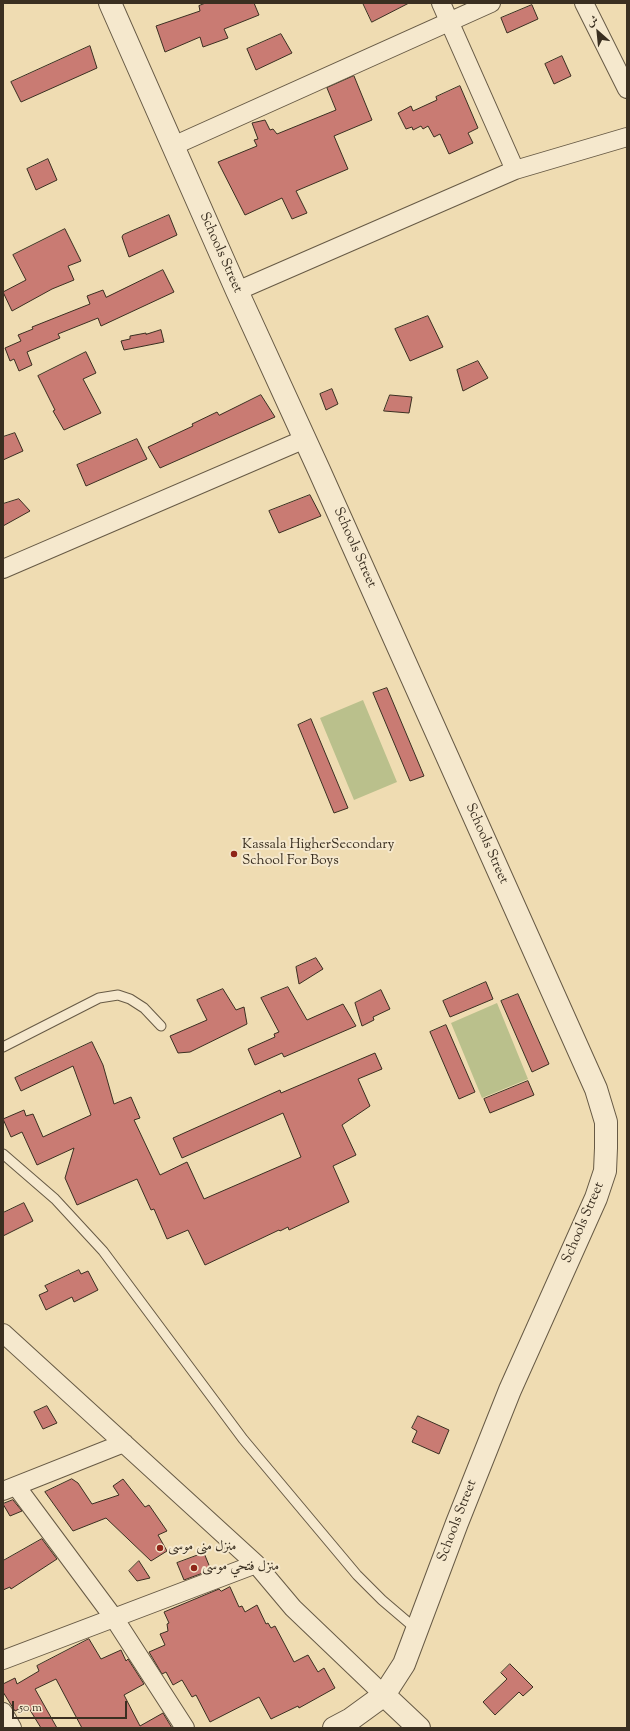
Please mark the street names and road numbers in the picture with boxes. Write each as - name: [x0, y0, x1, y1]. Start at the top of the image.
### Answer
- street label: Schools Street: [195, 210, 245, 296]
- street label: Schools Street: [329, 505, 379, 591]
- street label: Schools Street: [461, 801, 511, 887]
- street label: Schools Street: [559, 1180, 609, 1266]
- street label: Schools Street: [435, 1478, 481, 1564]

